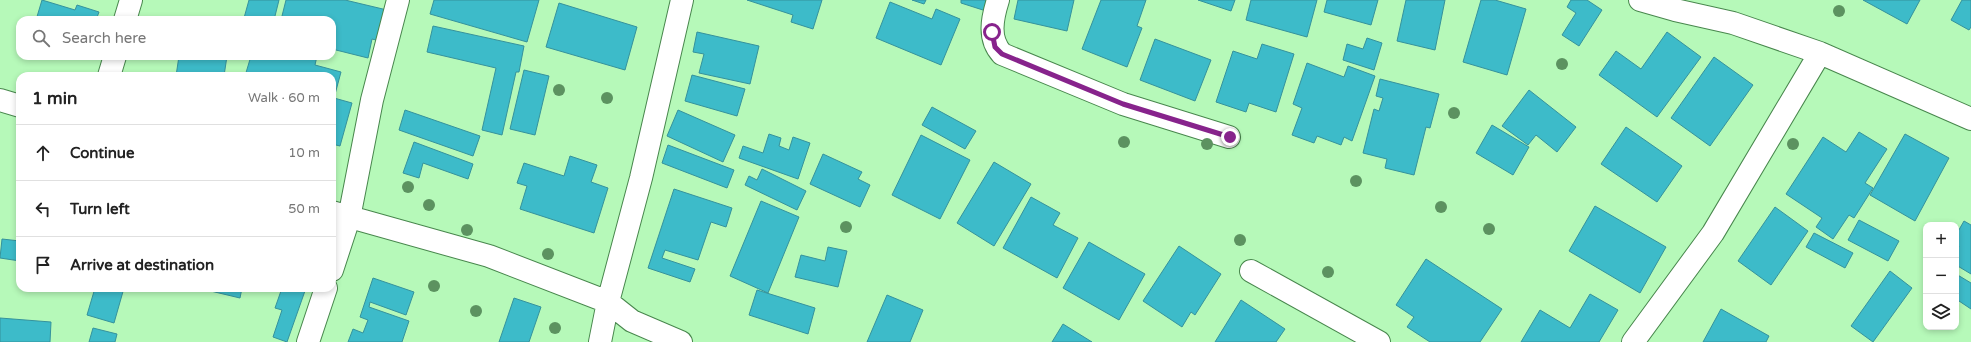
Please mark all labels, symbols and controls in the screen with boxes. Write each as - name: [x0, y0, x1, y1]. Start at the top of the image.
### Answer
- search box: [16, 16, 336, 60]
- route start: [983, 23, 1001, 41]
- icon: search: [30, 27, 52, 49]
- text: Search here: [62, 29, 146, 47]
- text: 1 min: [32, 88, 77, 109]
- text: Walk · 60 m: [248, 90, 320, 106]
- route end: [1221, 128, 1239, 146]
- icon: ahead: [32, 142, 54, 164]
- text: Continue: [70, 144, 134, 162]
- text: 10 m: [288, 145, 320, 161]
- icon: left: [32, 198, 54, 220]
- text: Turn left: [70, 200, 130, 218]
- text: 50 m: [288, 201, 320, 217]
- map controls: [1923, 222, 1959, 330]
- button: +: [1923, 222, 1959, 258]
- icon: arrive: [32, 254, 54, 276]
- text: Arrive at destination: [70, 256, 214, 274]
- button: −: [1923, 258, 1959, 294]
- button: layers: [1923, 294, 1959, 330]

